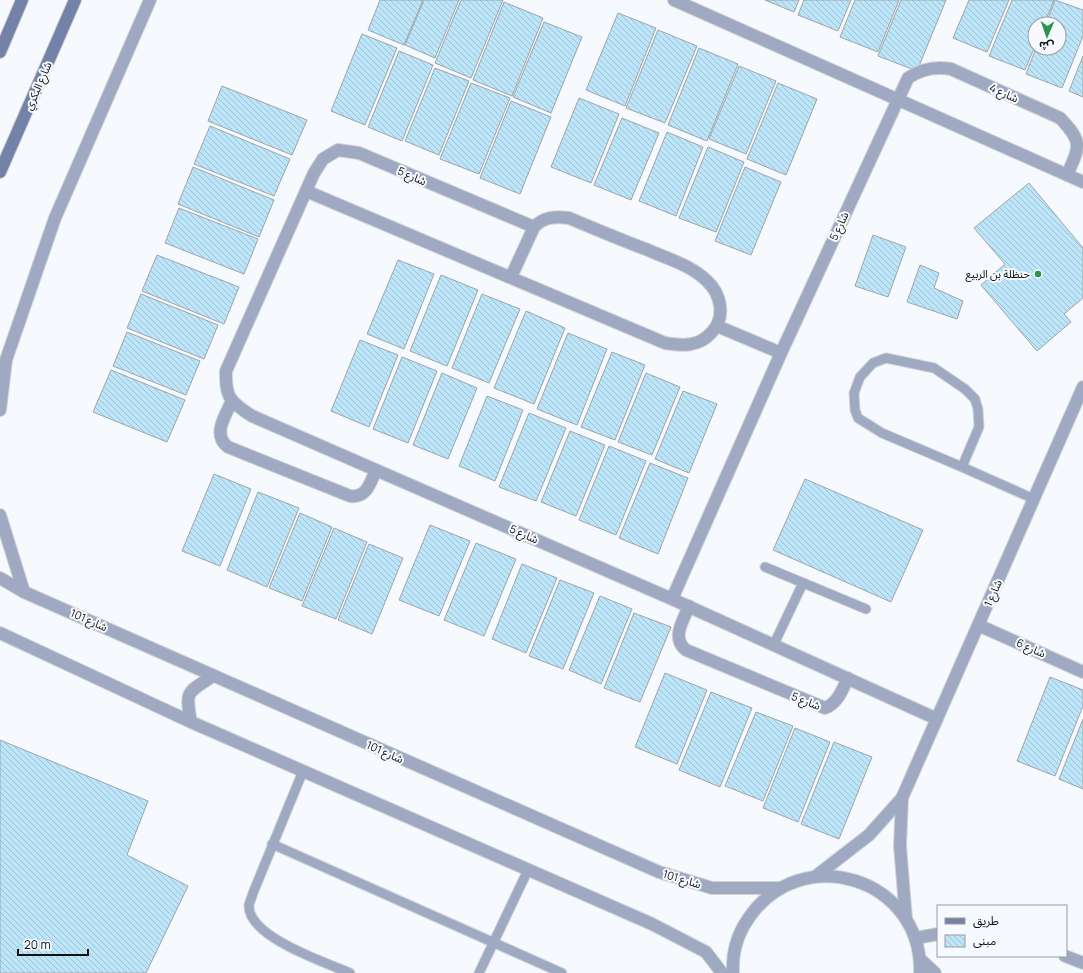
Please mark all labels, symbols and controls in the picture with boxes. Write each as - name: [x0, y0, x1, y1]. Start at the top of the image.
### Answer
- north arrow: [1027, 16, 1067, 56]
- text: ش: [1039, 39, 1054, 54]
- street label: شارع البكري: [20, 59, 57, 113]
- street label: شارع 4: [987, 80, 1021, 107]
- street label: شارع 5: [395, 163, 429, 189]
- street label: شارع 5: [825, 209, 853, 243]
- place label: حنظلة بن الربيع: [965, 266, 1031, 282]
- marker: حنظلة بن الربيع: [1033, 269, 1043, 279]
- street label: شارع 5: [507, 521, 541, 548]
- street label: شارع 1: [980, 577, 1006, 609]
- street label: شارع 101: [68, 605, 110, 635]
- street label: شارع 6: [1014, 634, 1049, 662]
- street label: شارع 5: [789, 688, 823, 714]
- street label: شارع 101: [364, 737, 406, 767]
- street label: شارع 101: [661, 866, 703, 892]
- legend: [937, 905, 1067, 957]
- text: طريق: [973, 912, 999, 929]
- scale bar: [18, 931, 88, 957]
- text: مبنى: [973, 932, 996, 949]
- text: 20 m: [24, 936, 51, 953]

